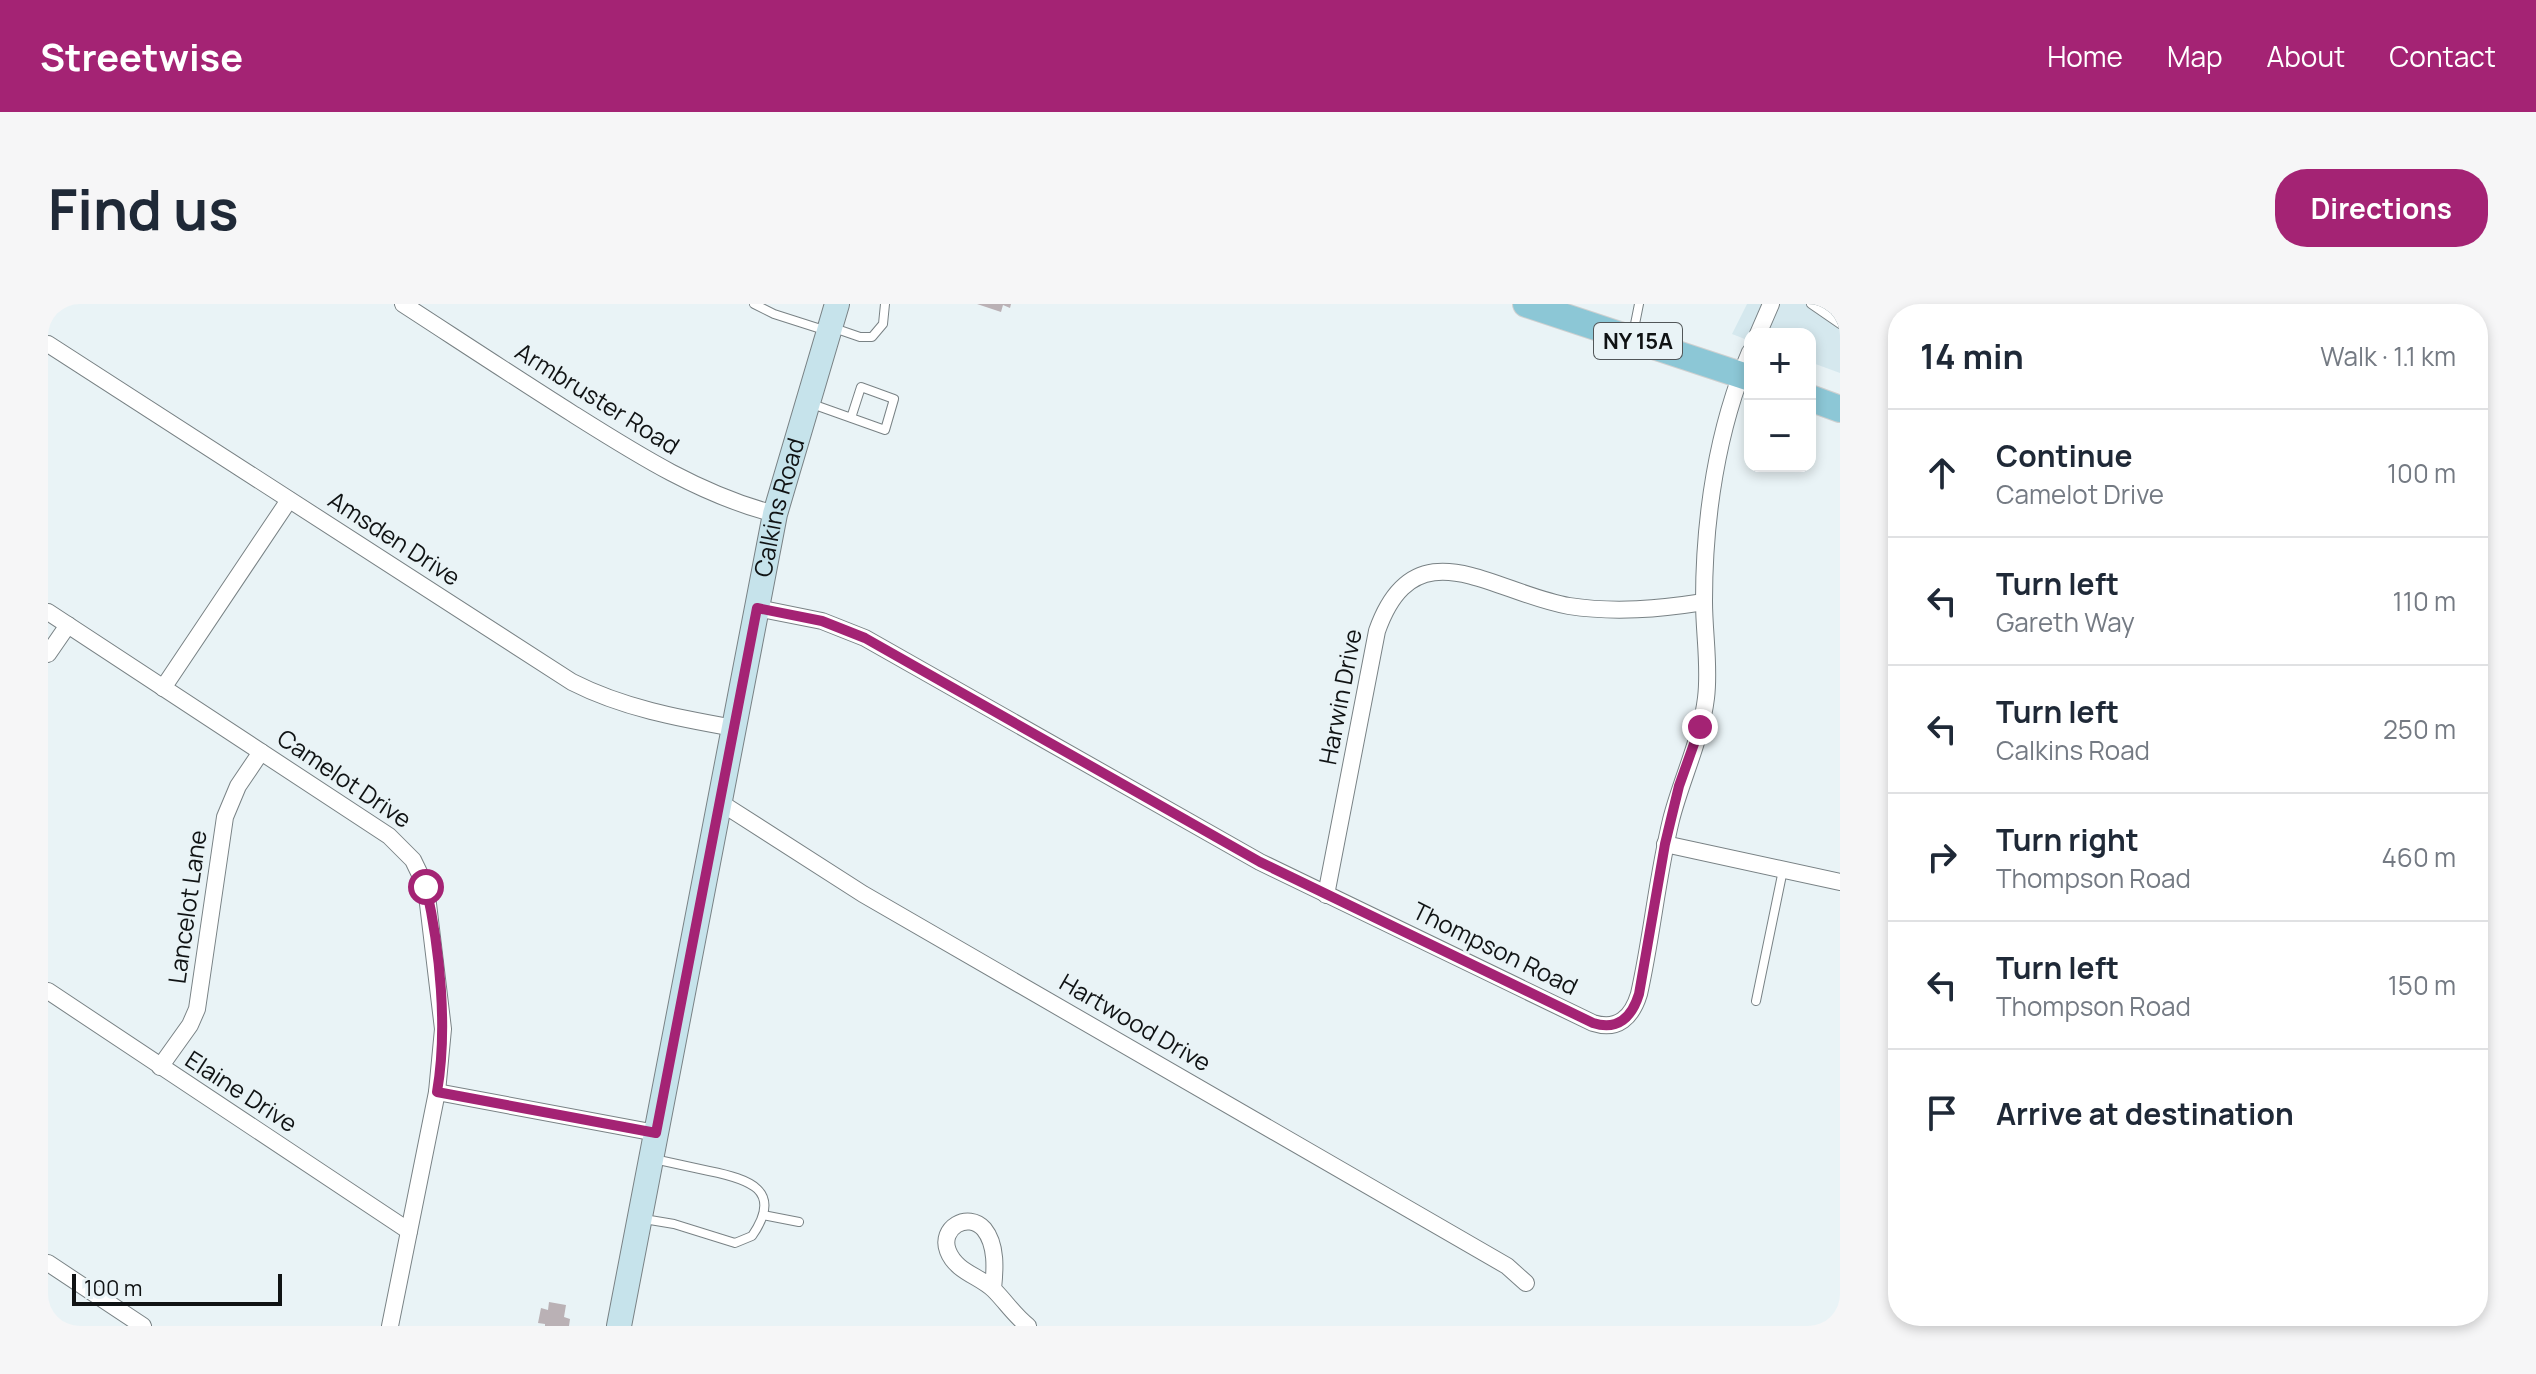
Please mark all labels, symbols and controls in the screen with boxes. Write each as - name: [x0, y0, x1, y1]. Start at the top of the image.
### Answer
- text: Streetwise: [40, 30, 243, 82]
- text: Home: [2047, 37, 2123, 75]
- text: Map: [2167, 37, 2223, 75]
- text: About: [2267, 37, 2345, 75]
- text: Contact: [2389, 37, 2496, 75]
- button: Directions: [2275, 169, 2488, 247]
- text: Find us: [48, 170, 239, 247]
- road number: NY 15A: [1594, 323, 1682, 359]
- map controls: [1744, 328, 1816, 472]
- button: +: [1744, 328, 1816, 400]
- text: 14 min: [1920, 333, 2024, 379]
- street label: Armbruster Road: [510, 334, 686, 461]
- text: Walk · 1.1 km: [2320, 338, 2456, 374]
- button: −: [1744, 400, 1816, 472]
- street label: Calkins Road: [745, 434, 812, 580]
- text: Continue: [1996, 435, 2132, 476]
- icon: ahead: [1920, 451, 1964, 495]
- text: 100 m: [2387, 455, 2456, 491]
- text: Camelot Drive: [1996, 476, 2164, 512]
- street label: Amsden Drive: [322, 483, 467, 593]
- text: Turn left: [1996, 563, 2119, 604]
- icon: left: [1920, 579, 1964, 623]
- text: 110 m: [2393, 583, 2456, 619]
- text: Gareth Way: [1996, 604, 2135, 640]
- street label: Harwin Drive: [1310, 626, 1369, 767]
- text: Turn left: [1996, 691, 2119, 732]
- icon: left: [1920, 707, 1964, 751]
- route end: [1682, 709, 1718, 745]
- text: 250 m: [2383, 711, 2456, 747]
- street label: Camelot Drive: [271, 721, 418, 835]
- text: Calkins Road: [1996, 732, 2150, 768]
- text: Turn right: [1996, 819, 2139, 860]
- street label: Lancelot Lane: [159, 828, 214, 986]
- icon: right: [1920, 835, 1964, 879]
- text: 460 m: [2381, 839, 2456, 875]
- text: Thompson Road: [1996, 860, 2191, 896]
- route start: [408, 869, 444, 905]
- street label: Thompson Road: [1408, 893, 1584, 1002]
- text: Turn left: [1996, 947, 2119, 988]
- icon: left: [1920, 963, 1964, 1007]
- street label: Hartwood Drive: [1054, 965, 1217, 1078]
- text: 150 m: [2388, 967, 2456, 1003]
- text: Thompson Road: [1996, 988, 2191, 1024]
- street label: Elaine Drive: [179, 1042, 304, 1139]
- icon: arrive: [1920, 1091, 1964, 1135]
- text: Arrive at destination: [1996, 1093, 2294, 1134]
- scale bar: [72, 1270, 282, 1306]
- text: 100 m: [84, 1273, 142, 1303]

